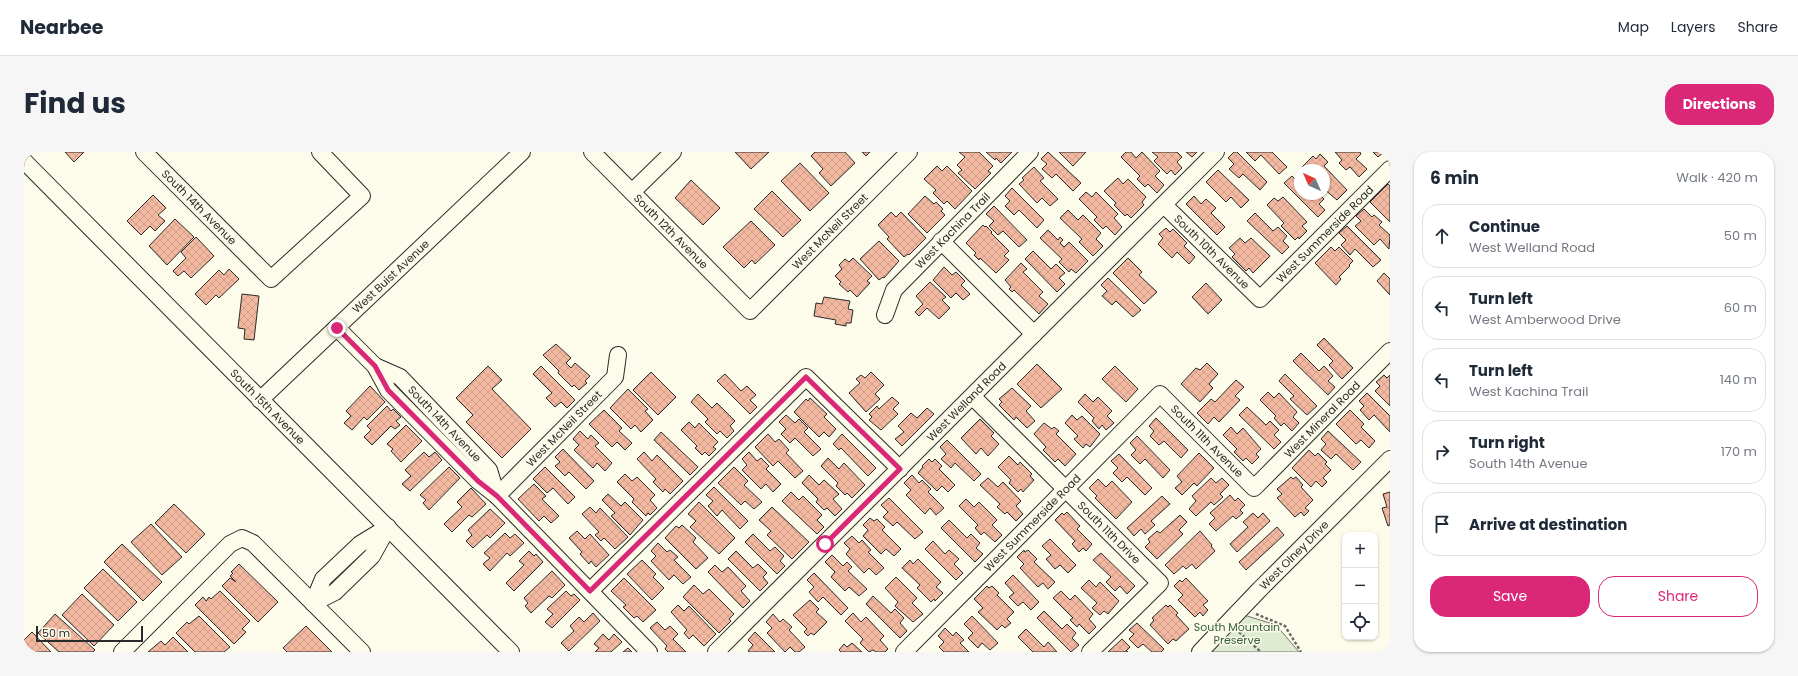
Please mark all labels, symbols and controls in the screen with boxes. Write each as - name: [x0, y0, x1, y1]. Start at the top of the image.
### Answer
- text: Nearbee: [20, 14, 103, 41]
- text: Map: [1618, 17, 1649, 37]
- text: Layers: [1671, 17, 1715, 37]
- text: Share: [1737, 17, 1778, 37]
- text: Find us: [24, 84, 126, 123]
- button: Directions: [1665, 84, 1774, 125]
- north arrow: [1294, 164, 1330, 200]
- street label: South 14th Avenue: [158, 166, 240, 248]
- text: 6 min: [1430, 166, 1479, 190]
- text: Walk · 420 m: [1676, 168, 1758, 187]
- street label: West Summerside Road: [1273, 182, 1377, 286]
- street label: West Kachina Trail: [911, 189, 994, 272]
- street label: South 12th Avenue: [630, 190, 712, 273]
- street label: West McNeil Street: [788, 190, 871, 273]
- street label: South 10th Avenue: [1170, 211, 1253, 293]
- text: Continue: [1469, 216, 1540, 237]
- icon: ahead: [1431, 225, 1453, 247]
- text: 50 m: [1724, 226, 1757, 245]
- street label: West Buist Avenue: [349, 236, 433, 317]
- text: West Welland Road: [1469, 238, 1595, 257]
- text: Turn left: [1469, 288, 1533, 309]
- icon: left: [1431, 297, 1453, 319]
- text: 60 m: [1724, 298, 1757, 317]
- text: West Amberwood Drive: [1469, 310, 1621, 329]
- route end: [328, 319, 346, 337]
- street label: West Welland Road: [923, 358, 1010, 445]
- text: Turn left: [1469, 360, 1533, 381]
- street label: South 15th Avenue: [227, 365, 309, 448]
- icon: left: [1431, 369, 1453, 391]
- text: 140 m: [1720, 370, 1757, 389]
- street label: West Mineral Road: [1280, 378, 1364, 461]
- street label: South 14th Avenue: [404, 382, 485, 466]
- text: West Kachina Trail: [1469, 382, 1588, 401]
- street label: West McNeil Street: [522, 387, 605, 470]
- street label: South 11th Avenue: [1167, 401, 1247, 481]
- text: Turn right: [1469, 432, 1545, 453]
- icon: right: [1431, 441, 1453, 463]
- text: 170 m: [1721, 442, 1757, 461]
- text: South 14th Avenue: [1469, 454, 1587, 473]
- street label: West Summerside Road: [980, 470, 1084, 575]
- street label: South 11th Drive: [1074, 497, 1144, 568]
- icon: arrive: [1431, 513, 1453, 535]
- text: Arrive at destination: [1469, 514, 1627, 535]
- street label: West Olney Drive: [1256, 517, 1332, 593]
- map controls: [1342, 532, 1378, 640]
- button: +: [1342, 532, 1378, 568]
- route start: [816, 535, 834, 553]
- button: −: [1342, 568, 1378, 604]
- button: Save: [1430, 576, 1590, 617]
- button: Share: [1598, 576, 1758, 617]
- button: locate: [1342, 604, 1378, 640]
- park label: South Mountain Preserve: [1194, 619, 1280, 648]
- scale bar: [36, 624, 143, 643]
- text: 50 m: [42, 625, 70, 641]

